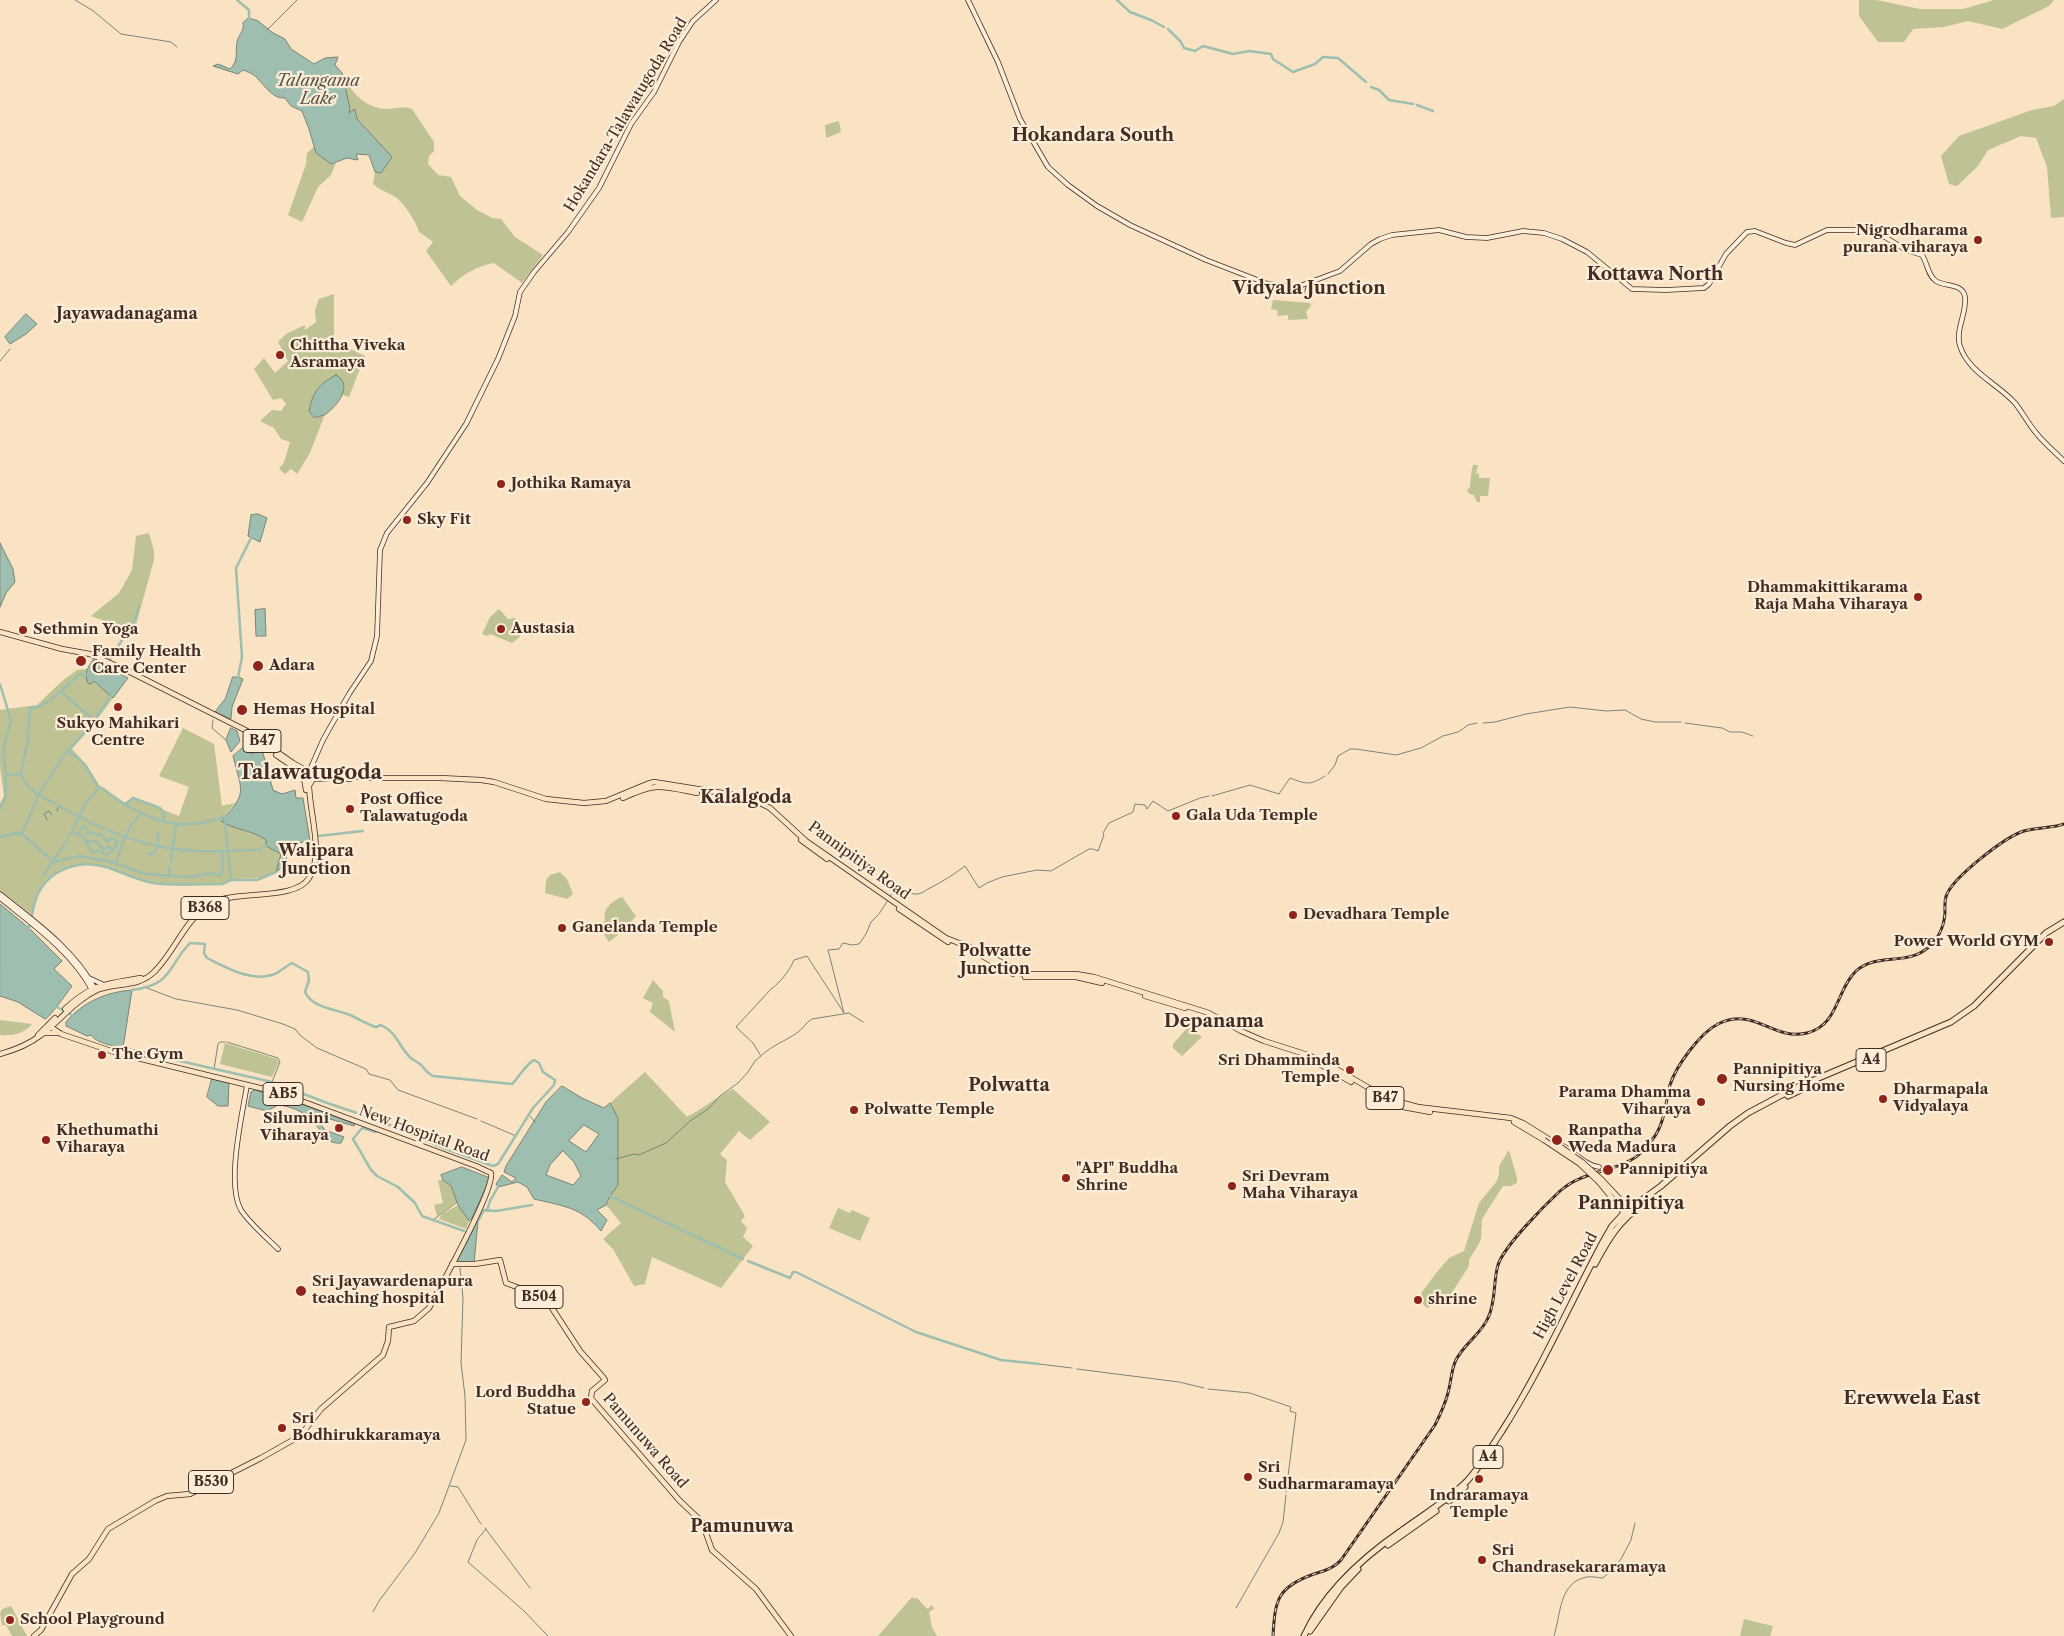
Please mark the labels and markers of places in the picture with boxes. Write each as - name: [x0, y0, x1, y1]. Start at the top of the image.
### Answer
- place label: Nigrodharama purana viharaya: [1843, 222, 1968, 257]
- marker: Nigrodharama purana viharaya: [1972, 234, 1984, 246]
- place label: Chittha Viveka Asramaya: [290, 337, 405, 372]
- marker: Chittha Viveka Asramaya: [274, 349, 286, 361]
- place label: Jothika Ramaya: [511, 475, 631, 493]
- marker: Jothika Ramaya: [495, 478, 507, 490]
- place label: Sky Fit: [417, 511, 471, 529]
- marker: Sky Fit: [401, 514, 413, 526]
- place label: Dhammakittikarama Raja Maha Viharaya: [1747, 579, 1908, 614]
- marker: Dhammakittikarama Raja Maha Viharaya: [1912, 591, 1924, 603]
- place label: Austasia: [511, 620, 575, 638]
- place label: Sethmin Yoga: [33, 621, 138, 639]
- marker: Austasia: [495, 623, 507, 635]
- marker: Sethmin Yoga: [17, 624, 29, 636]
- place label: Family Health Care Center: [92, 643, 201, 678]
- marker: Family Health Care Center: [74, 654, 88, 668]
- place label: Adara: [269, 657, 315, 675]
- marker: Adara: [251, 659, 265, 673]
- marker: Sukyo Mahikari Centre: [112, 701, 124, 713]
- place label: Hemas Hospital: [253, 701, 375, 719]
- marker: Hemas Hospital: [235, 703, 249, 717]
- place label: Sukyo Mahikari Centre: [57, 715, 179, 750]
- place label: Post Office Talawatugoda: [360, 791, 468, 826]
- marker: Post Office Talawatugoda: [344, 803, 356, 815]
- place label: Gala Uda Temple: [1186, 807, 1318, 825]
- marker: Gala Uda Temple: [1170, 810, 1182, 822]
- place label: Devadhara Temple: [1303, 906, 1449, 924]
- marker: Devadhara Temple: [1287, 909, 1299, 921]
- place label: Ganelanda Temple: [572, 919, 718, 937]
- marker: Ganelanda Temple: [556, 922, 568, 934]
- place label: Power World GYM: [1894, 933, 2039, 951]
- marker: Power World GYM: [2043, 936, 2055, 948]
- place label: The Gym: [112, 1046, 183, 1064]
- marker: The Gym: [96, 1049, 108, 1061]
- place label: Sri Dhamminda Temple: [1218, 1052, 1340, 1087]
- place label: Pannipitiya Nursing Home: [1733, 1061, 1845, 1096]
- marker: Sri Dhamminda Temple: [1344, 1064, 1356, 1076]
- marker: Pannipitiya Nursing Home: [1715, 1072, 1729, 1086]
- place label: Dharmapala Vidyalaya: [1893, 1081, 1989, 1116]
- place label: Parama Dhamma Viharaya: [1559, 1084, 1691, 1119]
- marker: Dharmapala Vidyalaya: [1877, 1093, 1889, 1105]
- marker: Parama Dhamma Viharaya: [1695, 1096, 1707, 1108]
- place label: Polwatte Temple: [864, 1101, 995, 1119]
- marker: Polwatte Temple: [848, 1104, 860, 1116]
- place label: Silumini Viharaya: [260, 1110, 329, 1145]
- place label: Khethumathi Viharaya: [56, 1122, 159, 1157]
- marker: Silumini Viharaya: [333, 1122, 345, 1134]
- place label: Ranpatha Weda Madura: [1568, 1122, 1676, 1157]
- marker: Ranpatha Weda Madura: [1550, 1133, 1564, 1147]
- marker: Khethumathi Viharaya: [40, 1134, 52, 1146]
- place label: "API" Buddha Shrine: [1076, 1160, 1178, 1195]
- place label: Pannipitiya: [1619, 1161, 1708, 1179]
- marker: Pannipitiya: [1601, 1163, 1615, 1177]
- place label: Sri Devram Maha Viharaya: [1242, 1168, 1358, 1203]
- marker: "API" Buddha Shrine: [1060, 1172, 1072, 1184]
- marker: Sri Devram Maha Viharaya: [1226, 1180, 1238, 1192]
- place label: Sri Jayawardenapura teaching hospital: [312, 1273, 473, 1308]
- marker: Sri Jayawardenapura teaching hospital: [294, 1284, 308, 1298]
- place label: shrine: [1428, 1291, 1477, 1309]
- marker: shrine: [1412, 1294, 1424, 1306]
- place label: Lord Buddha Statue: [475, 1384, 576, 1419]
- marker: Lord Buddha Statue: [580, 1396, 592, 1408]
- place label: Sri Bodhirukkaramaya: [292, 1410, 441, 1445]
- marker: Sri Bodhirukkaramaya: [276, 1422, 288, 1434]
- place label: Sri Sudharmaramaya: [1258, 1459, 1394, 1494]
- marker: Sri Sudharmaramaya: [1242, 1471, 1254, 1483]
- marker: Indraramaya Temple: [1473, 1473, 1485, 1485]
- place label: Indraramaya Temple: [1429, 1487, 1529, 1522]
- place label: Sri Chandrasekararamaya: [1492, 1542, 1666, 1577]
- marker: Sri Chandrasekararamaya: [1476, 1554, 1488, 1566]
- place label: School Playground: [20, 1611, 165, 1629]
- marker: School Playground: [4, 1614, 16, 1626]

